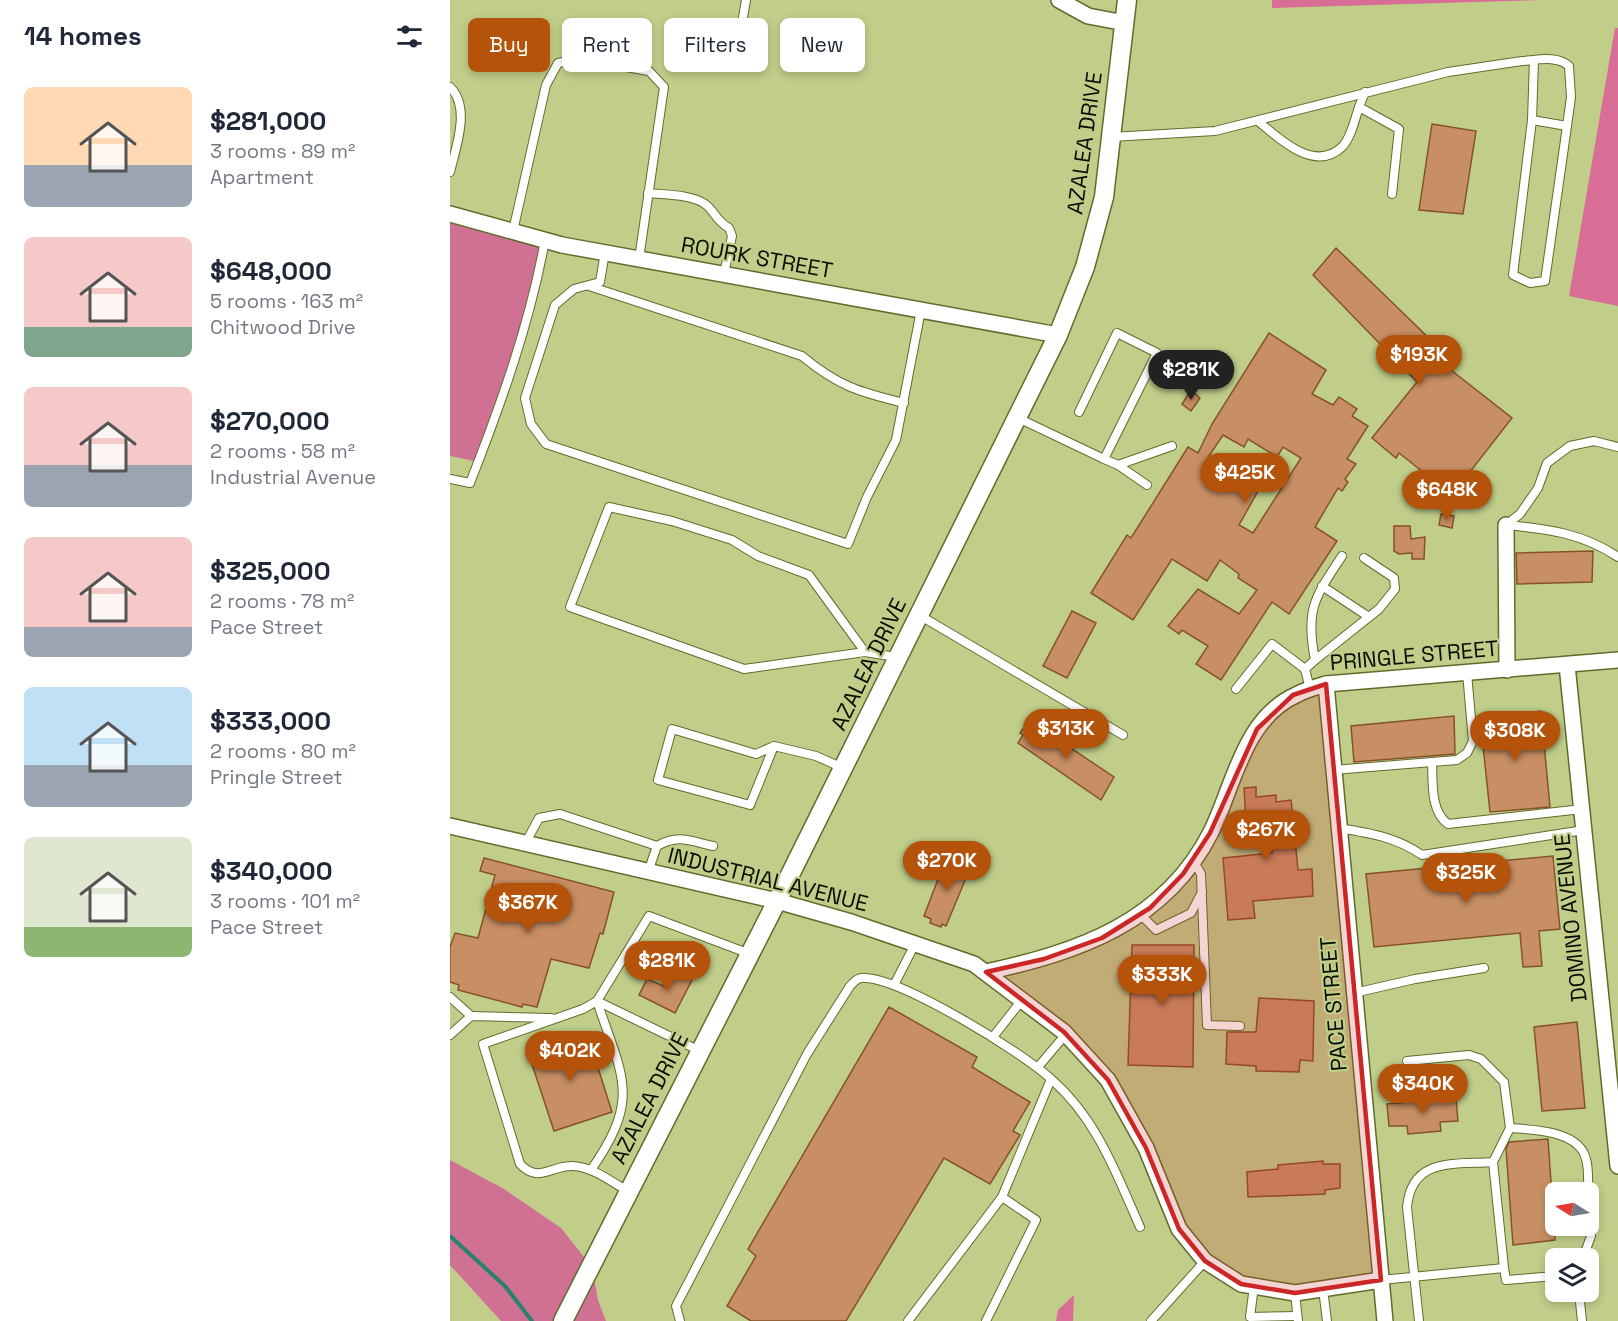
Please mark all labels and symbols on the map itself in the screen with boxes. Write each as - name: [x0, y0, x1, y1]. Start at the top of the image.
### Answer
- street label: AZALEA DRIVE: [1060, 70, 1108, 216]
- street label: ROURK STREET: [679, 230, 835, 284]
- pin: $193K: [1377, 335, 1461, 386]
- pin: $281K: [1149, 350, 1233, 401]
- pin: $425K: [1203, 453, 1287, 504]
- pin: $648K: [1405, 470, 1489, 521]
- street label: AZALEA DRIVE: [824, 593, 912, 735]
- street label: PRINGLE STREET: [1329, 634, 1499, 676]
- pin: $313K: [1024, 709, 1108, 760]
- pin: $308K: [1473, 711, 1557, 762]
- pin: $267K: [1224, 810, 1308, 861]
- street label: DOMINO AVENUE: [1547, 833, 1593, 1003]
- street label: INDUSTRIAL AVENUE: [665, 841, 871, 917]
- pin: $270K: [905, 841, 989, 892]
- pin: $325K: [1424, 853, 1508, 904]
- pin: $367K: [486, 883, 570, 934]
- street label: PACE STREET: [1313, 935, 1353, 1073]
- pin: $281K: [625, 941, 709, 992]
- pin: $333K: [1120, 955, 1204, 1006]
- street label: AZALEA DRIVE: [604, 1028, 694, 1168]
- pin: $402K: [528, 1031, 612, 1082]
- pin: $340K: [1381, 1064, 1465, 1115]
- north arrow: [1545, 1182, 1599, 1236]

